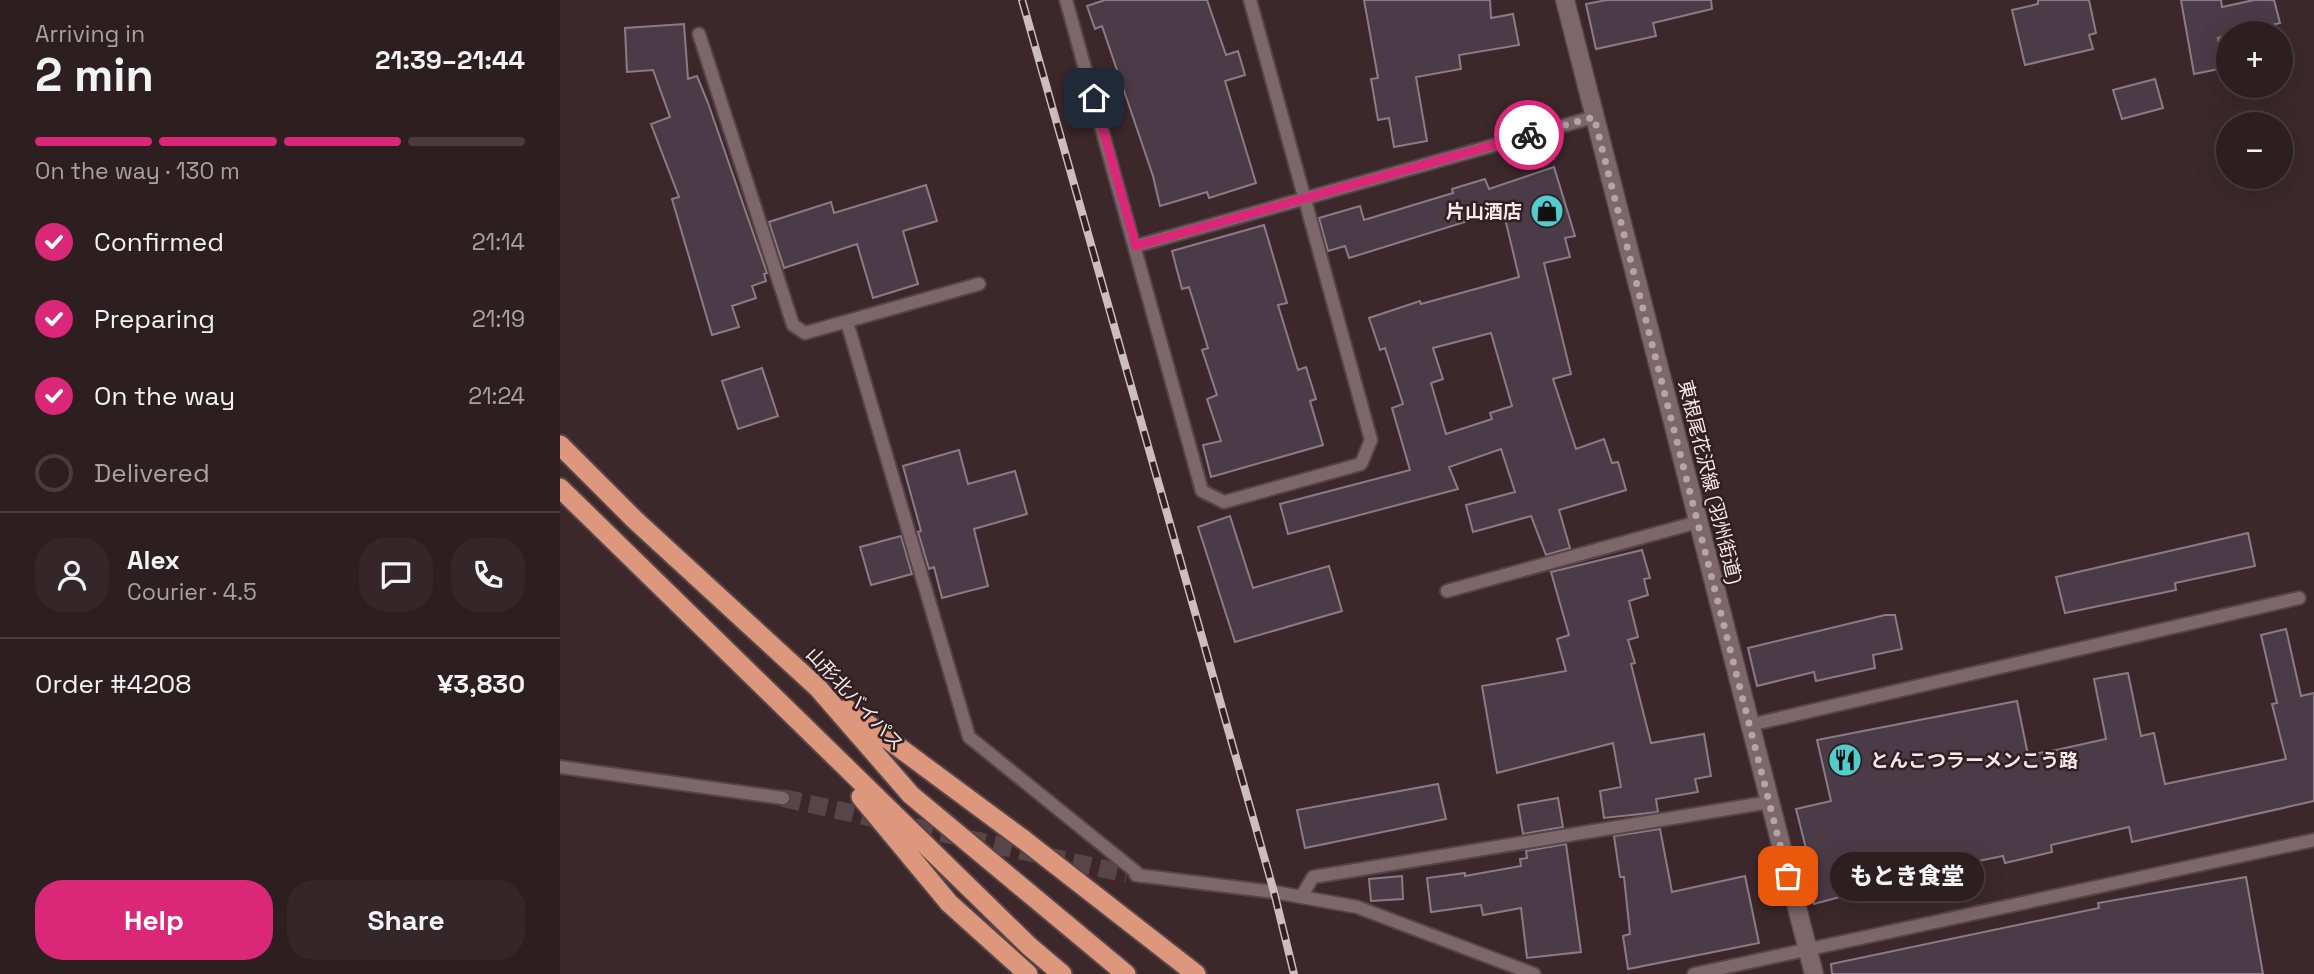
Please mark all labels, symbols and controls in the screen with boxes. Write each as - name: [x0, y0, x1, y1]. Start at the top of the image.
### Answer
- text: Arriving in: [35, 19, 145, 49]
- map controls: [2216, 21, 2293, 189]
- button: +: [2216, 21, 2293, 98]
- text: 21:39–21:44: [375, 43, 525, 77]
- text: 2 min: [35, 46, 154, 104]
- pin: [1064, 68, 1124, 128]
- icon: home: [1075, 79, 1113, 117]
- courier: [1494, 100, 1564, 170]
- button: −: [2216, 112, 2293, 189]
- icon: bike: [1510, 116, 1548, 154]
- text: On the way · 130 m: [35, 156, 240, 186]
- shop icon: 片山酒店: [1528, 192, 1566, 230]
- place label: 片山酒店: [1446, 199, 1522, 224]
- icon: check: [35, 223, 73, 261]
- text: Confirmed: [94, 225, 224, 259]
- text: 21:14: [472, 227, 525, 257]
- icon: check: [35, 300, 73, 338]
- text: Preparing: [94, 302, 215, 336]
- text: 21:19: [472, 304, 525, 334]
- icon: check: [35, 377, 73, 415]
- street label: 東根尾花沢線 (羽州街道): [1673, 377, 1747, 587]
- text: On the way: [94, 379, 235, 413]
- text: 21:24: [468, 381, 525, 411]
- text: Delivered: [94, 456, 210, 490]
- button: person: [35, 538, 109, 612]
- button: chat: [359, 538, 433, 612]
- button: phone: [451, 538, 525, 612]
- text: Alex: [127, 543, 180, 577]
- text: Courier · 4.5: [127, 577, 257, 607]
- street label: 山形北バイパス: [801, 642, 909, 756]
- text: Order #4208: [35, 667, 191, 701]
- text: ¥3,830: [437, 667, 525, 701]
- restaurant icon: とんこつラーメンこう路: [1826, 741, 1864, 779]
- place label: とんこつラーメンこう路: [1870, 748, 2078, 773]
- pin: [1758, 846, 1818, 906]
- callout: もとき食堂: [1830, 852, 1984, 900]
- icon: bag: [1769, 857, 1807, 895]
- text: もとき食堂: [1850, 861, 1964, 891]
- button: Help: [35, 880, 273, 960]
- button: Share: [287, 880, 525, 960]

